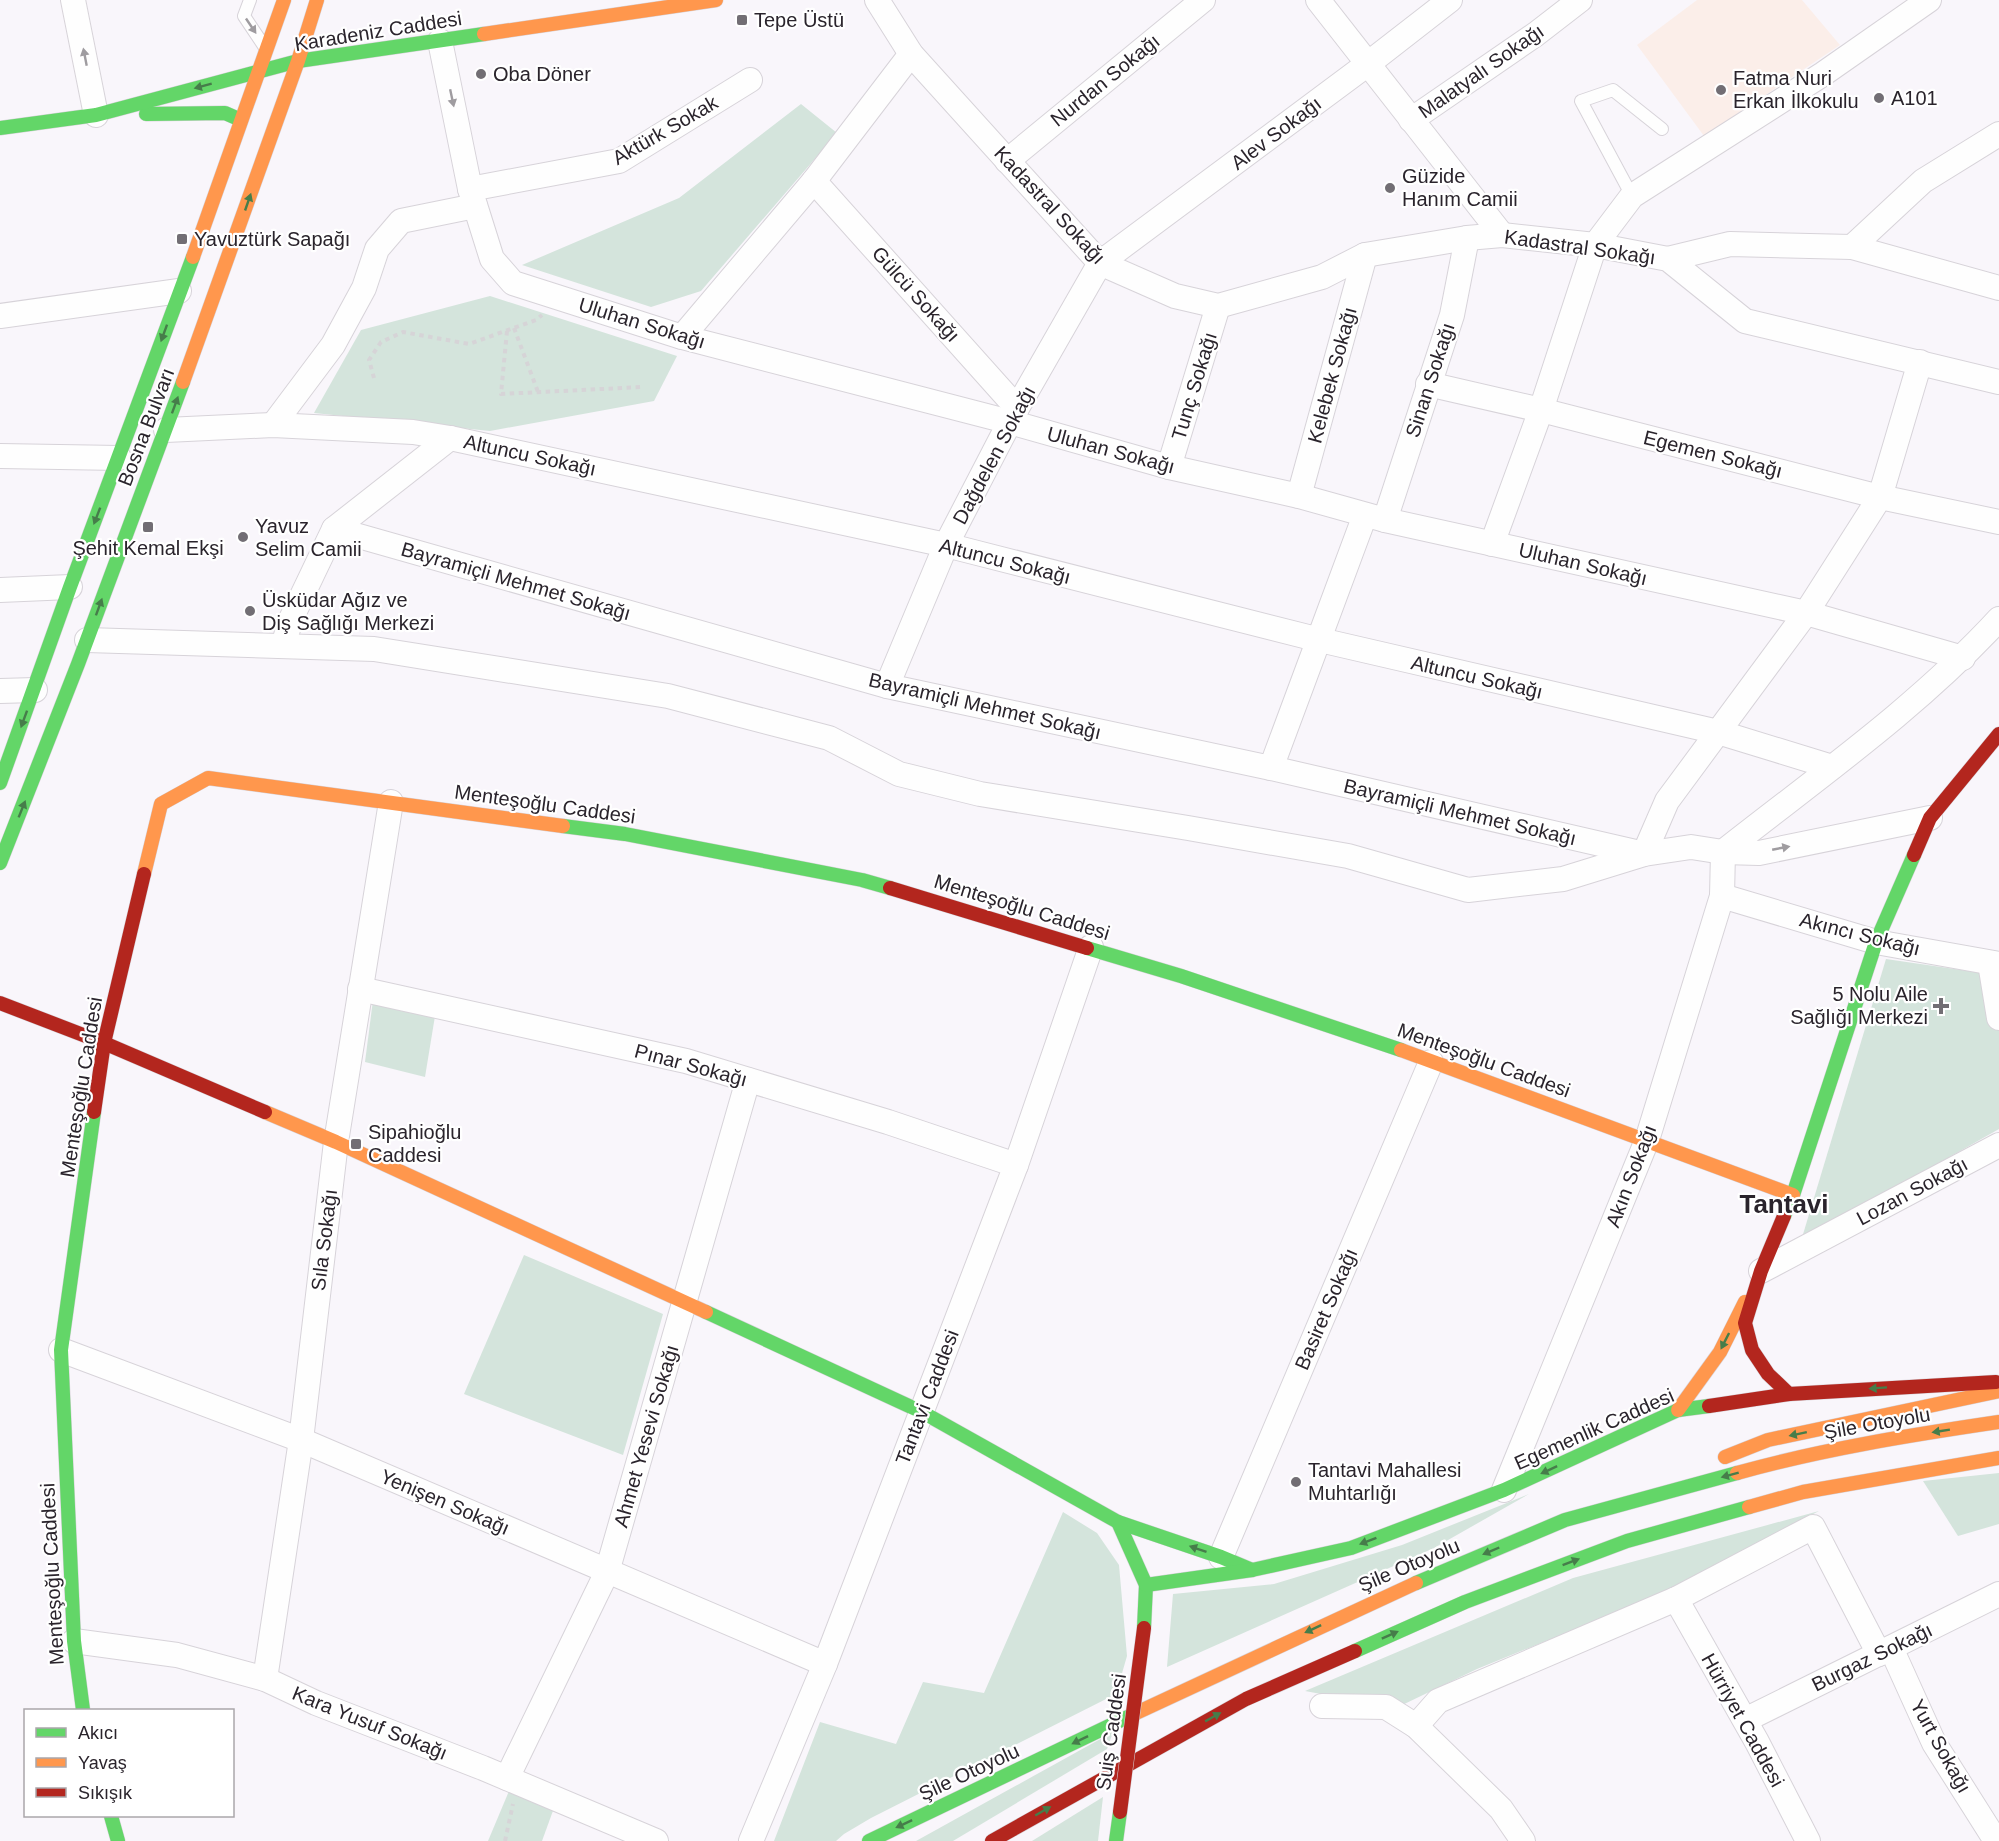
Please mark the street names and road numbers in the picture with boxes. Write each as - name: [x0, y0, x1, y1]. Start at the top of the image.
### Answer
- street label: Karadeniz Caddesi: [293, 7, 463, 55]
- street label: Malatyalı Sokağı: [1414, 20, 1548, 122]
- street label: Nurdan Sokağı: [1046, 29, 1164, 131]
- street label: Aktürk Sokak: [608, 91, 722, 169]
- street label: Alev Sokağı: [1227, 92, 1325, 174]
- street label: Kadastral Sokağı: [990, 142, 1110, 268]
- street label: Kadastral Sokağı: [1503, 226, 1657, 268]
- street label: Gülcü Sokağı: [868, 242, 964, 346]
- street label: Uluhan Sokağı: [576, 293, 708, 353]
- street label: Kelebek Sokağı: [1303, 304, 1361, 446]
- street label: Sinan Sokağı: [1401, 320, 1459, 440]
- street label: Tunç Sokağı: [1167, 329, 1221, 443]
- street label: Bosna Bulvarı: [113, 365, 179, 489]
- street label: Dağdelen Sokağı: [948, 382, 1040, 528]
- street label: Uluhan Sokağı: [1045, 422, 1177, 478]
- street label: Egemen Sokağı: [1641, 426, 1785, 482]
- street label: Altuncu Sokağı: [462, 430, 598, 480]
- street label: Altuncu Sokağı: [937, 534, 1073, 588]
- street label: Bayramiçli Mehmet Sokağı: [399, 538, 633, 624]
- street label: Uluhan Sokağı: [1517, 539, 1649, 589]
- street label: Altuncu Sokağı: [1409, 651, 1545, 703]
- street label: Bayramiçli Mehmet Sokağı: [867, 669, 1103, 743]
- street label: Bayramiçli Mehmet Sokağı: [1342, 775, 1578, 849]
- street label: Menteşoğlu Caddesi: [453, 780, 637, 828]
- street label: Menteşoğlu Caddesi: [932, 870, 1112, 944]
- street label: Akıncı Sokağı: [1797, 908, 1923, 960]
- street label: Menteşoğlu Caddesi: [56, 995, 106, 1179]
- street label: Menteşoğlu Caddesi: [1395, 1018, 1573, 1102]
- street label: Pınar Sokağı: [632, 1039, 750, 1091]
- street label: Akın Sokağı: [1601, 1122, 1661, 1230]
- street label: Lozan Sokağı: [1853, 1153, 1971, 1229]
- street label: Sıla Sokağı: [307, 1188, 341, 1292]
- street label: Basiret Sokağı: [1290, 1245, 1362, 1373]
- street label: Tantavi Caddesi: [891, 1327, 963, 1467]
- street label: Ahmet Yesevi Sokağı: [609, 1342, 683, 1530]
- street label: Egemenlik Caddesi: [1511, 1384, 1677, 1474]
- street label: Şile Otoyolu: [1822, 1403, 1932, 1443]
- street label: Yenişen Sokağı: [377, 1465, 513, 1539]
- street label: Menteşoğlu Caddesi: [36, 1482, 68, 1666]
- street label: Şile Otoyolu: [1355, 1534, 1463, 1596]
- street label: Burgaz Sokağı: [1808, 1618, 1936, 1696]
- street label: Hürriyet Caddesi: [1697, 1650, 1789, 1790]
- street label: Suiş Caddesi: [1092, 1672, 1130, 1792]
- street label: Kara Yusuf Sokağı: [289, 1682, 451, 1764]
- street label: Yurt Sokağı: [1906, 1695, 1976, 1797]
- street label: Şile Otoyolu: [915, 1739, 1023, 1805]

